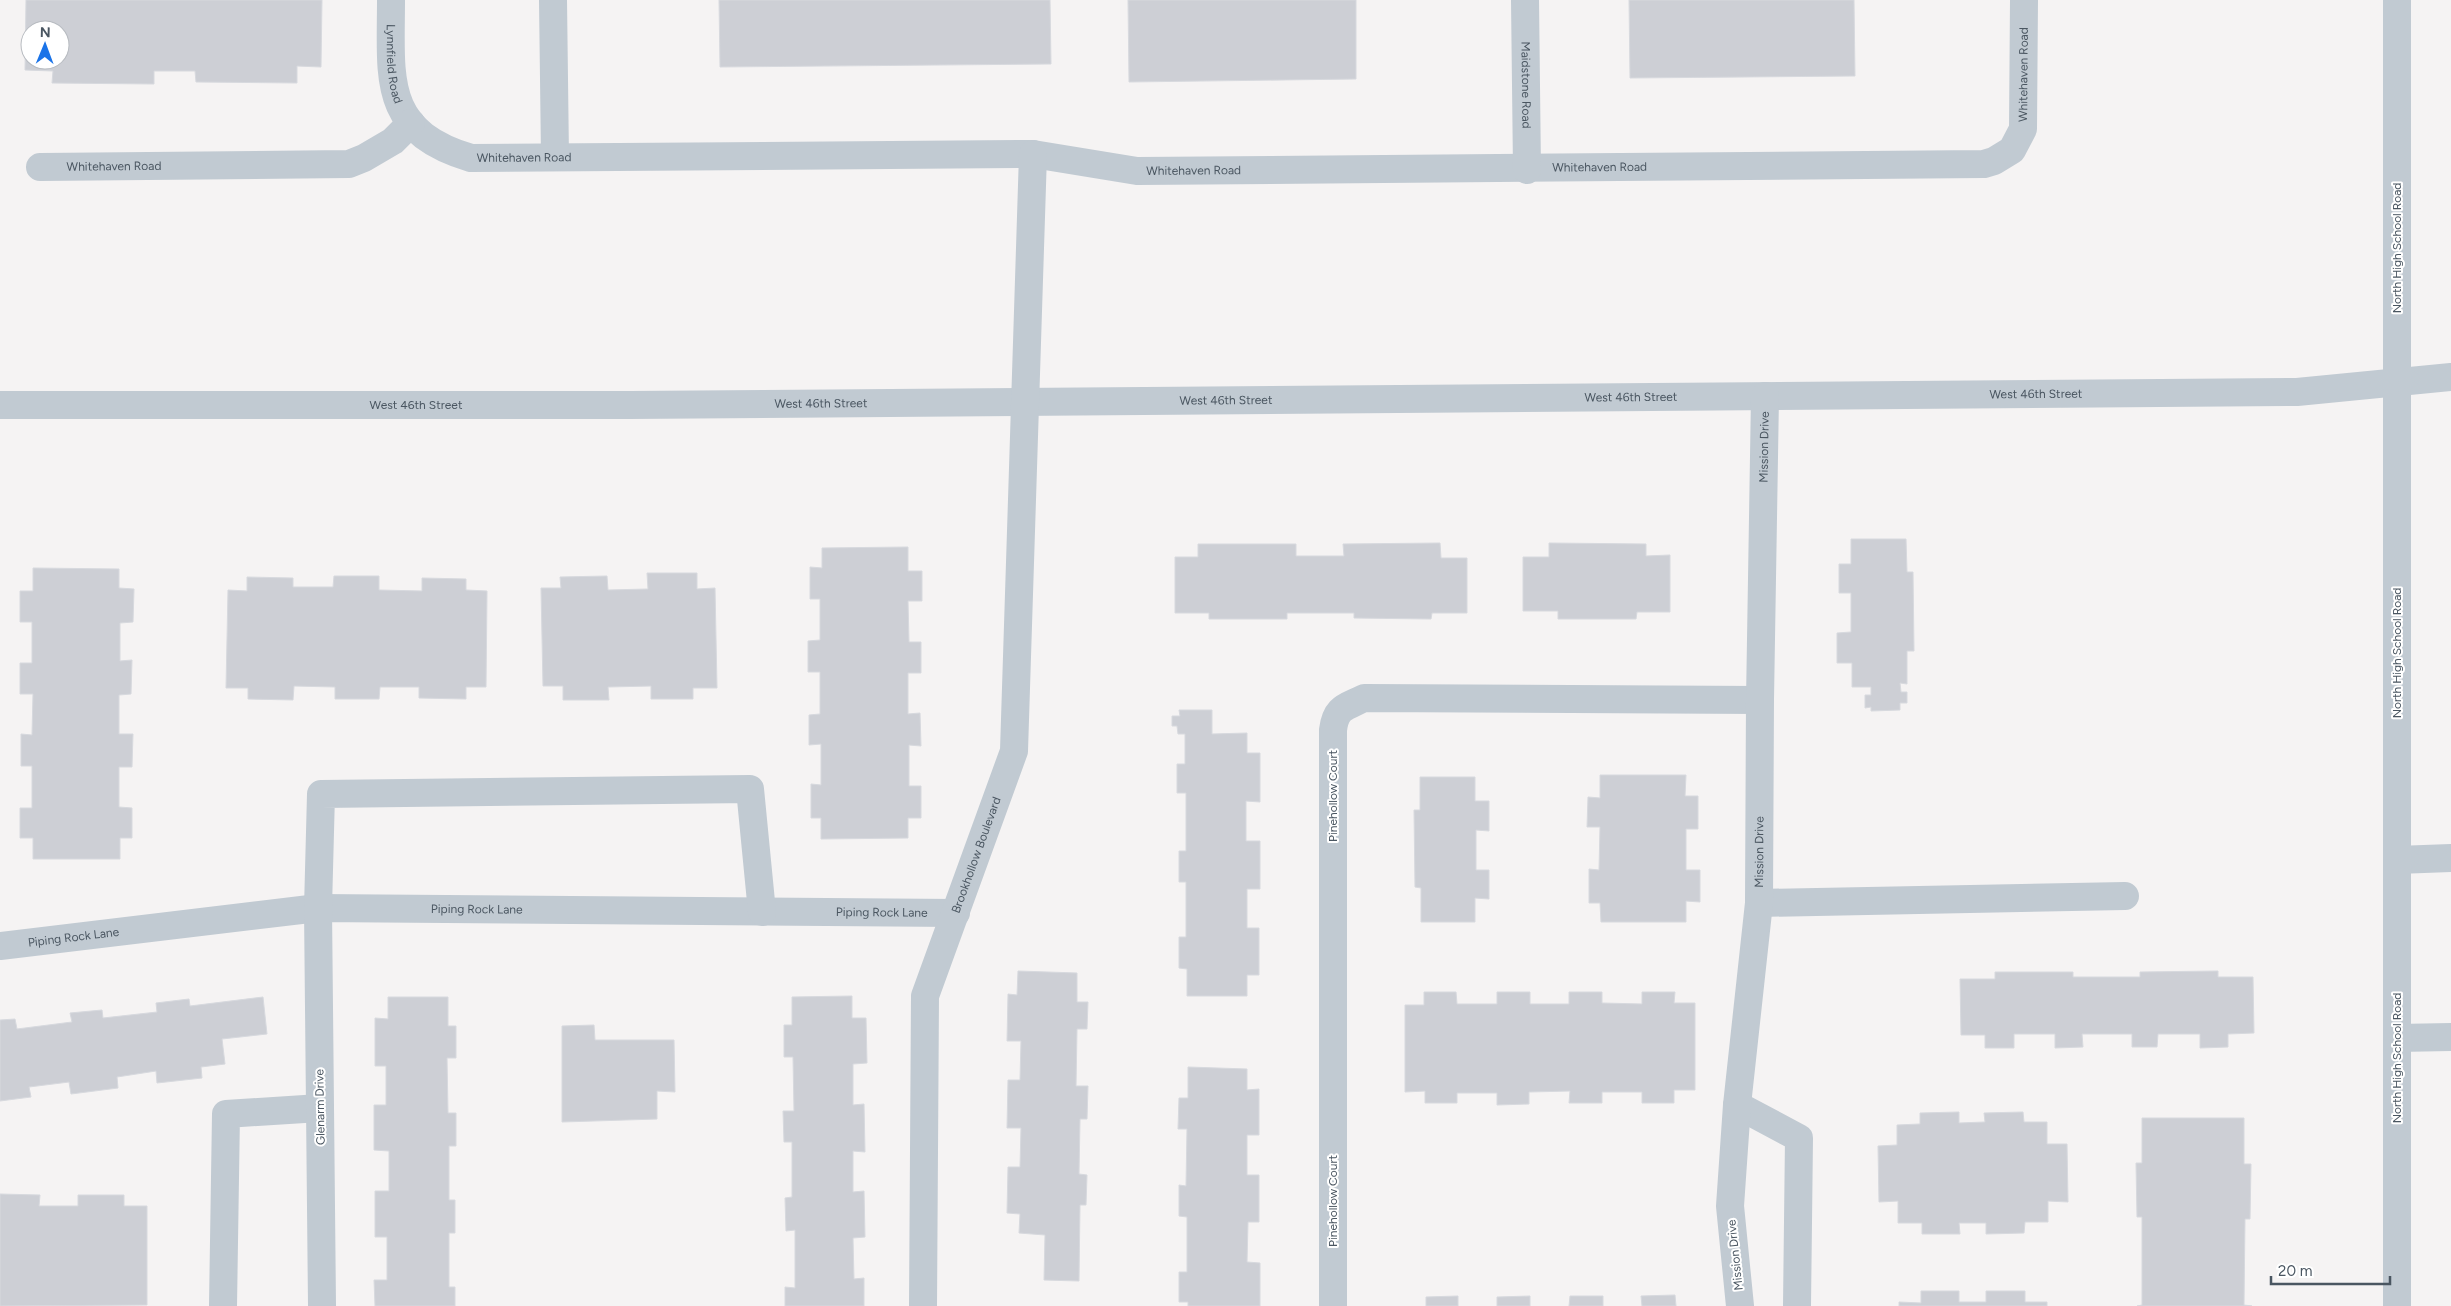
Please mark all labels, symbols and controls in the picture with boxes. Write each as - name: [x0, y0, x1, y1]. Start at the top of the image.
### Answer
- north arrow: [20, 20, 70, 70]
- text: N: [40, 24, 51, 41]
- street label: Lynnfield Road: [384, 24, 405, 105]
- street label: Whitehaven Road: [2016, 27, 2031, 122]
- street label: Maidstone Road: [1518, 41, 1534, 129]
- street label: Whitehaven Road: [477, 150, 572, 165]
- street label: Whitehaven Road: [67, 159, 161, 174]
- street label: Whitehaven Road: [1552, 160, 1647, 175]
- street label: Whitehaven Road: [1146, 163, 1241, 178]
- street label: North High School Road: [2390, 183, 2404, 313]
- street label: West 46th Street: [1989, 387, 2083, 401]
- street label: West 46th Street: [1584, 390, 1678, 405]
- street label: West 46th Street: [1180, 393, 1273, 408]
- street label: West 46th Street: [775, 396, 868, 411]
- street label: West 46th Street: [370, 398, 463, 412]
- street label: Mission Drive: [1757, 411, 1772, 483]
- street label: North High School Road: [2390, 588, 2404, 718]
- street label: Pinehollow Court: [1326, 750, 1340, 842]
- street label: Brookhollow Boulevard: [949, 795, 1004, 915]
- street label: Mission Drive: [1752, 816, 1766, 888]
- street label: Piping Rock Lane: [431, 902, 523, 917]
- street label: Piping Rock Lane: [836, 905, 928, 920]
- street label: Piping Rock Lane: [27, 925, 120, 950]
- street label: North High School Road: [2390, 993, 2404, 1123]
- street label: Glenarm Drive: [312, 1068, 328, 1145]
- street label: Pinehollow Court: [1326, 1155, 1340, 1247]
- street label: Mission Drive: [1724, 1218, 1746, 1291]
- scale bar: [2271, 1254, 2390, 1286]
- text: 20 m: [2278, 1262, 2312, 1280]

